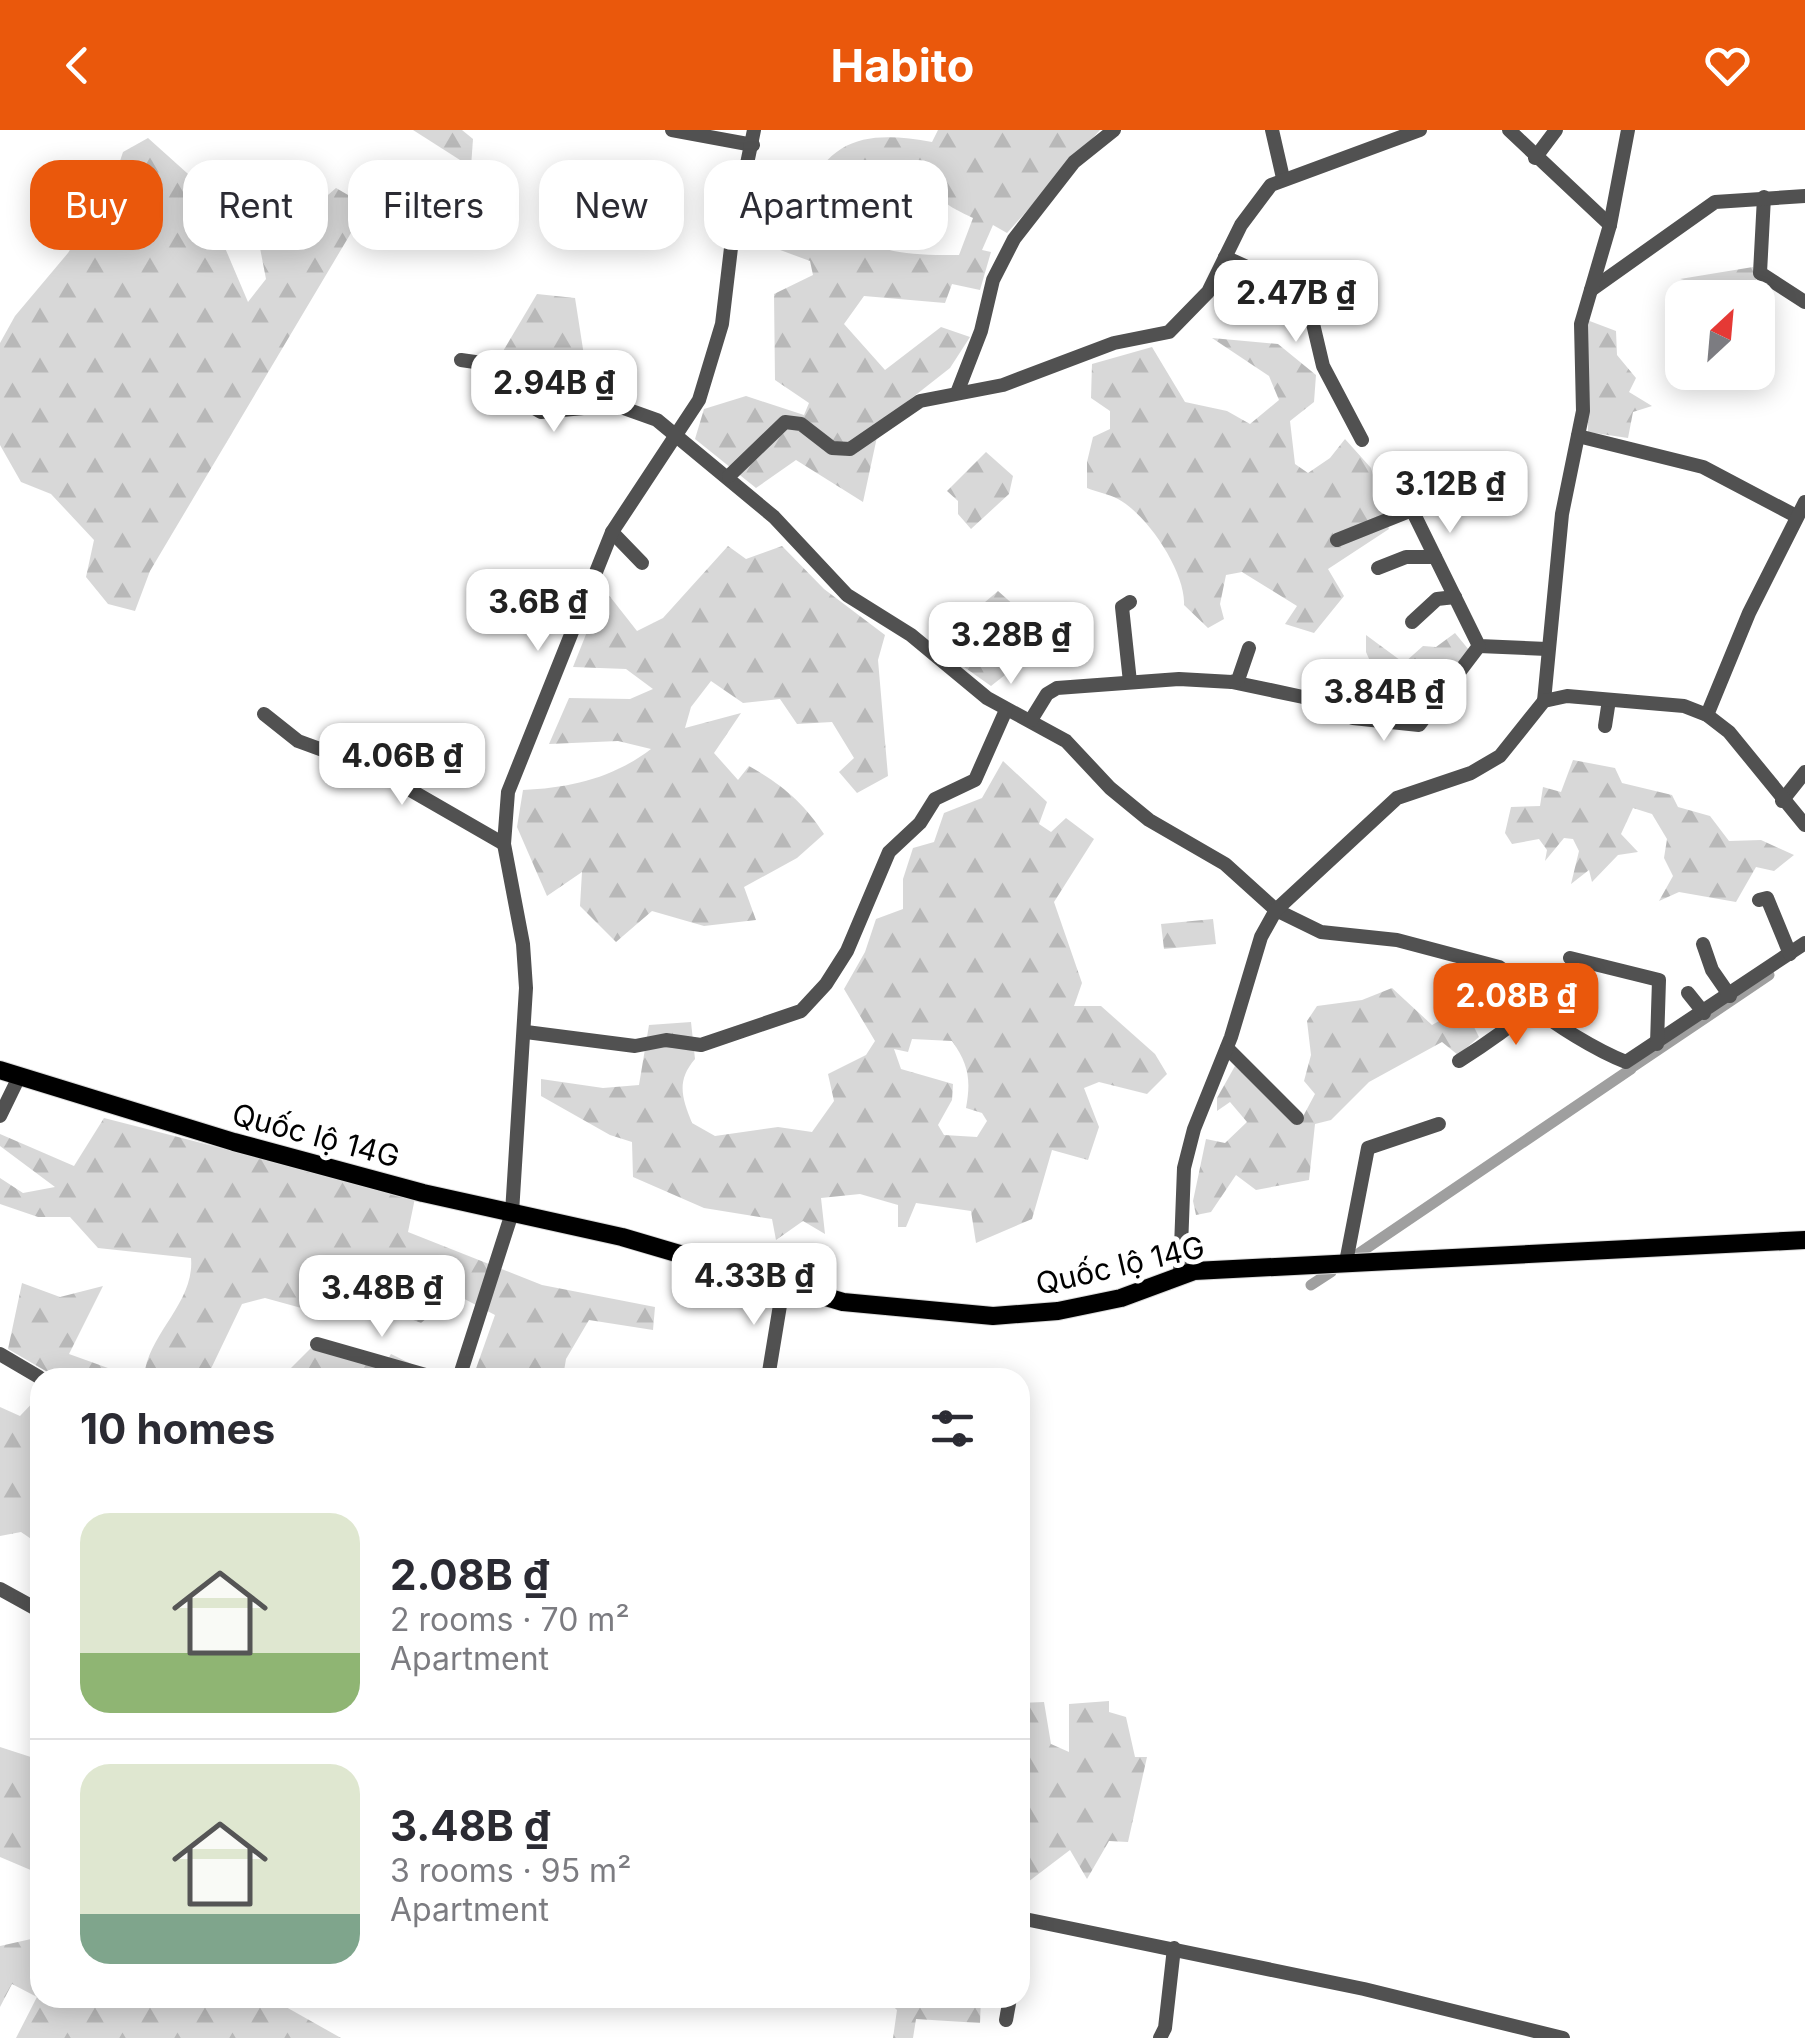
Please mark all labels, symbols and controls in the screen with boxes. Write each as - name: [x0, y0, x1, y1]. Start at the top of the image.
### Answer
- icon: back: [50, 38, 105, 93]
- text: Habito: [831, 38, 974, 93]
- icon: heart: [1700, 38, 1755, 93]
- chip: Buy: [30, 160, 163, 250]
- chip: Rent: [183, 160, 328, 250]
- chip: Filters: [348, 160, 519, 250]
- chip: New: [539, 160, 684, 250]
- chip: Apartment: [704, 160, 948, 250]
- pin: 2.47B ₫: [1204, 260, 1388, 345]
- text: 2.47B ₫: [1236, 273, 1356, 312]
- north arrow: [1665, 280, 1775, 390]
- map controls: [1665, 280, 1775, 390]
- pin: 2.94B ₫: [462, 350, 646, 435]
- text: 2.94B ₫: [493, 363, 615, 402]
- pin: 3.12B ₫: [1358, 451, 1542, 536]
- text: 3.12B ₫: [1395, 464, 1505, 503]
- pin: 3.6B ₫: [457, 569, 619, 654]
- text: 3.6B ₫: [488, 582, 588, 621]
- pin: 3.28B ₫: [919, 602, 1103, 687]
- text: 3.28B ₫: [951, 615, 1071, 654]
- pin: 3.84B ₫: [1292, 659, 1476, 744]
- text: 3.84B ₫: [1323, 672, 1445, 711]
- pin: 4.06B ₫: [310, 723, 494, 808]
- text: 4.06B ₫: [341, 736, 463, 775]
- pin: 2.08B ₫: [1424, 963, 1608, 1048]
- text: 2.08B ₫: [1455, 976, 1577, 1015]
- street label: Quốc lộ 14G: [228, 1095, 404, 1175]
- street label: Quốc lộ 14G: [1032, 1228, 1208, 1302]
- pin: 4.33B ₫: [662, 1243, 846, 1328]
- pin: 3.48B ₫: [290, 1255, 474, 1340]
- text: 4.33B ₫: [694, 1256, 814, 1295]
- text: 3.48B ₫: [321, 1268, 443, 1307]
- icon: filters: [925, 1401, 980, 1456]
- text: 10 homes: [80, 1403, 275, 1454]
- text: 2.08B ₫: [390, 1549, 549, 1600]
- icon: home: [160, 1553, 280, 1673]
- text: 2 rooms · 70 m²: [390, 1600, 630, 1639]
- text: Apartment: [390, 1639, 549, 1678]
- text: 3.48B ₫: [390, 1800, 550, 1851]
- icon: home: [160, 1804, 280, 1924]
- text: 3 rooms · 95 m²: [390, 1851, 631, 1890]
- text: Apartment: [390, 1890, 549, 1929]

